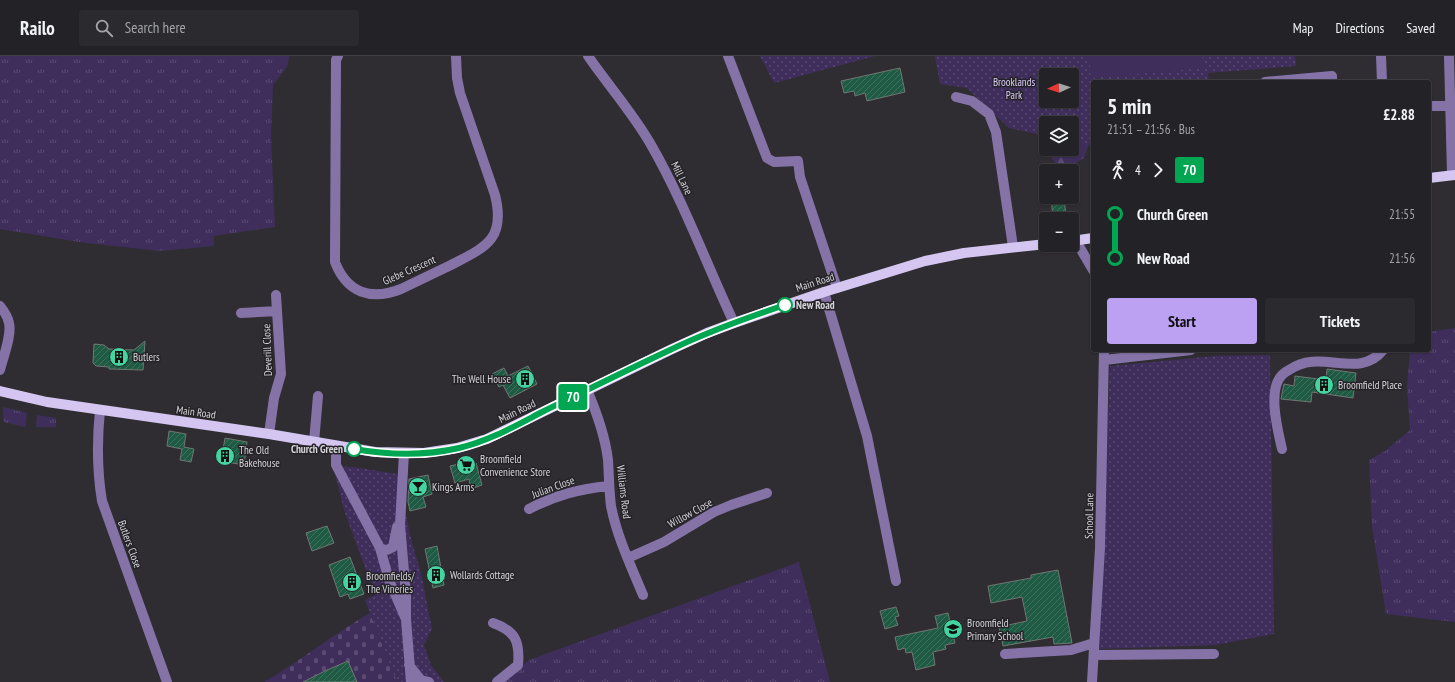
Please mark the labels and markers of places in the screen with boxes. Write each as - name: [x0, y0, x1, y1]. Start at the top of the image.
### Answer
- marker: New Road: [777, 297, 793, 313]
- place label: New Road: [796, 298, 835, 312]
- building icon: Butlers: [108, 346, 130, 368]
- place label: Butlers: [133, 350, 160, 364]
- building icon: The Well House: [514, 368, 536, 390]
- place label: The Well House: [452, 372, 511, 386]
- building icon: Broomfield Place: [1313, 374, 1335, 396]
- place label: Broomfield Place: [1338, 378, 1403, 392]
- marker: Church Green: [346, 441, 362, 457]
- place label: Church Green: [291, 442, 343, 456]
- place label: The Old Bakehouse: [239, 443, 280, 470]
- building icon: The Old Bakehouse: [214, 445, 236, 467]
- place label: Broomfield Convenience Store: [480, 452, 551, 479]
- supermarket icon: Broomfield Convenience Store: [455, 454, 477, 476]
- bar icon: Kings Arms: [407, 476, 429, 498]
- place label: Kings Arms: [432, 480, 475, 494]
- building icon: Wollards Cottage: [425, 564, 447, 586]
- place label: Wollards Cottage: [450, 568, 515, 582]
- place label: Broomfields/ The Vineries: [366, 569, 415, 596]
- building icon: Broomfields/ The Vineries: [341, 571, 363, 593]
- place label: Broomfield Primary School: [967, 616, 1024, 643]
- school or university icon: Broomfield Primary School: [942, 618, 964, 640]

